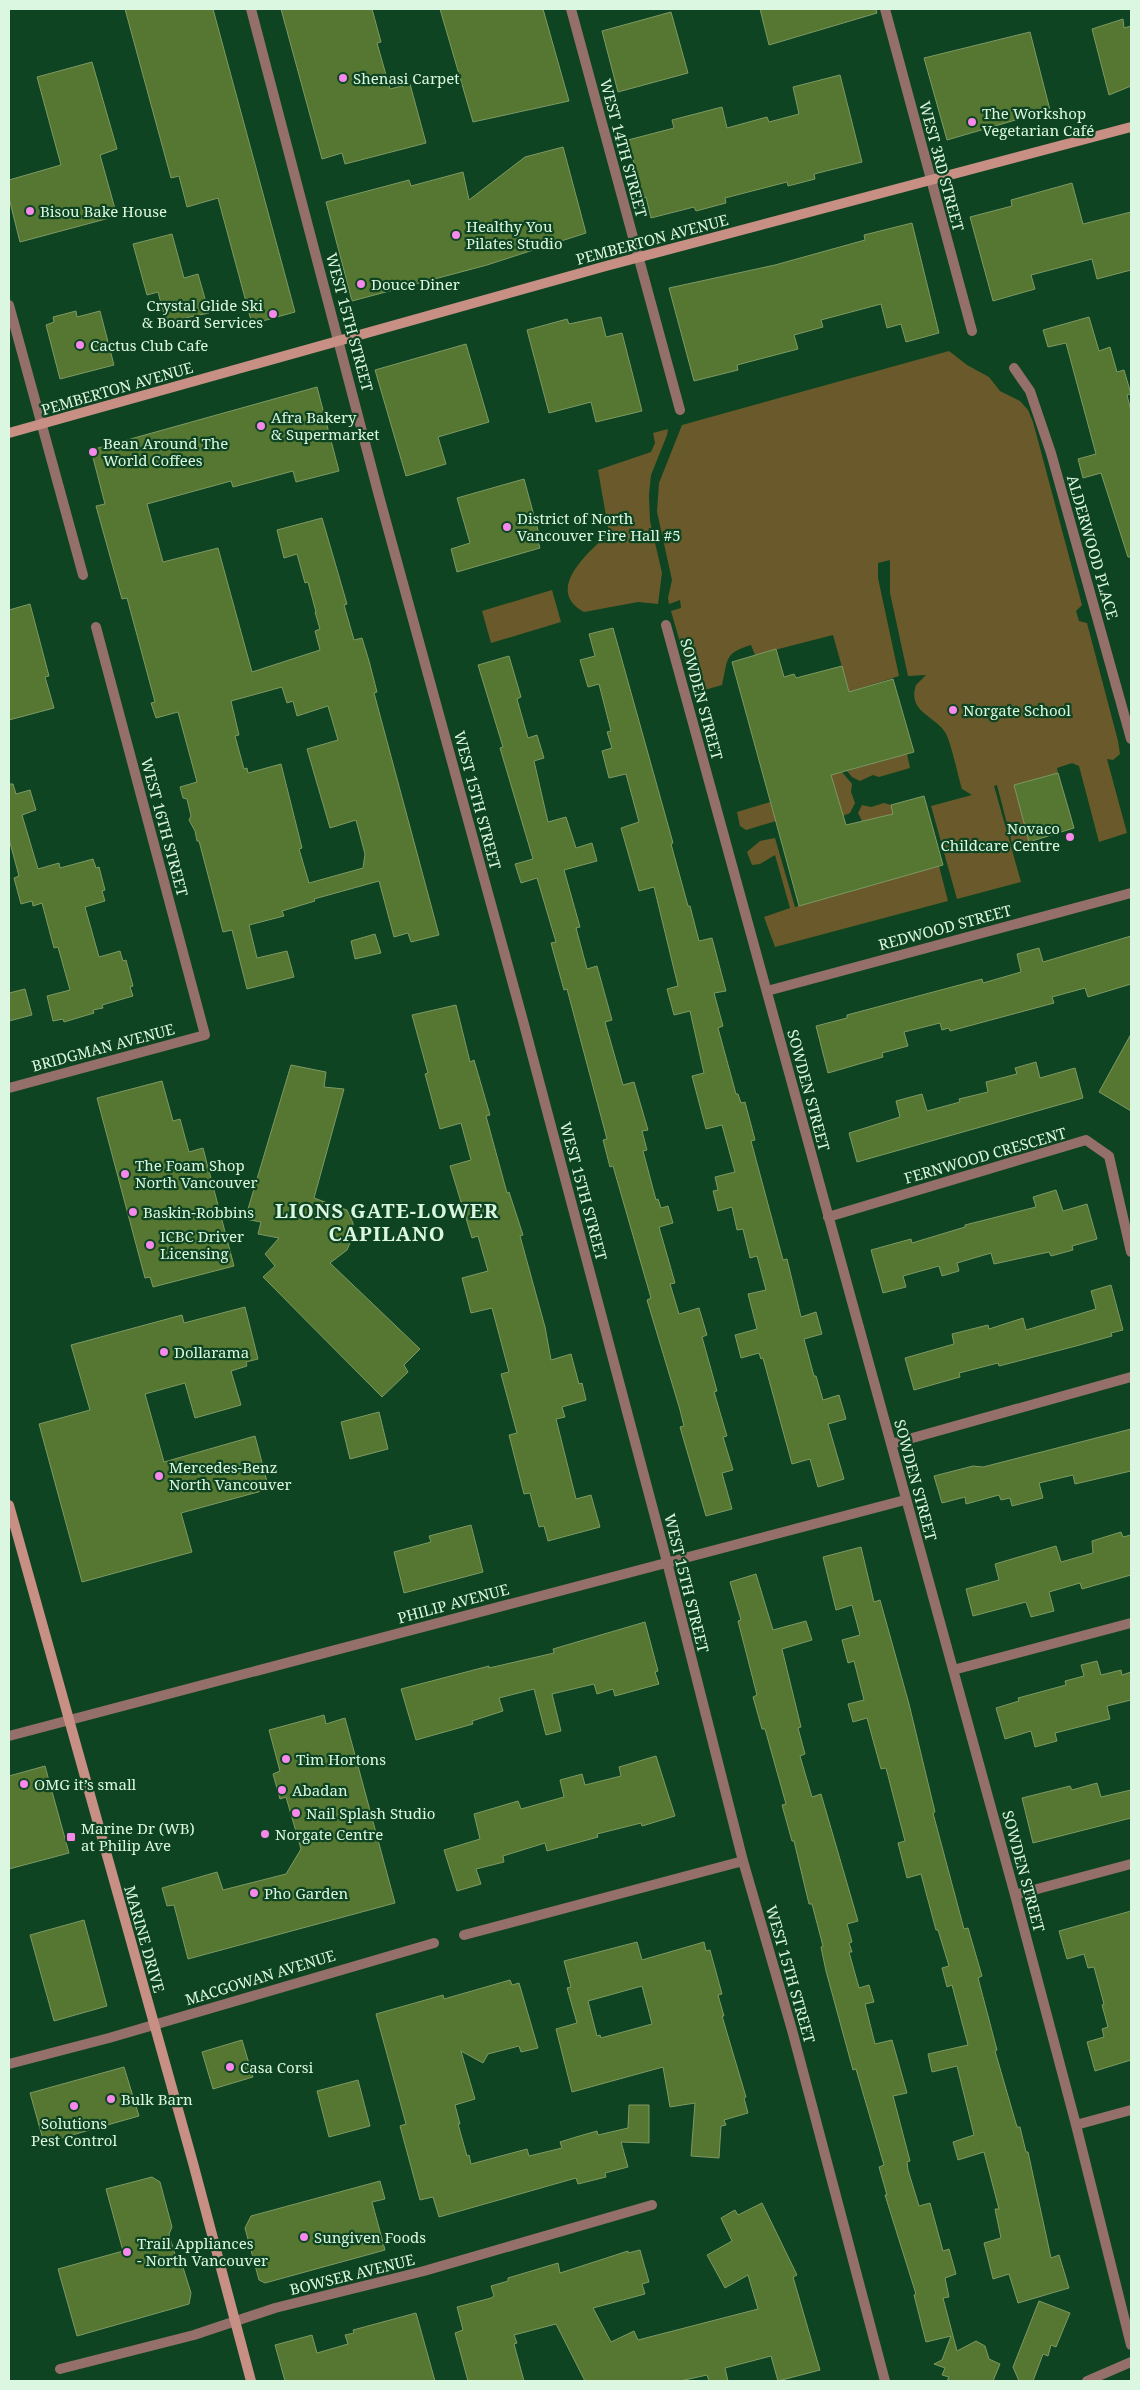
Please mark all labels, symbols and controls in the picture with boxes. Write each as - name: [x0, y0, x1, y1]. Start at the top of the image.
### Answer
- place label: Shenasi Carpet: [353, 68, 460, 88]
- marker: Shenasi Carpet: [337, 72, 349, 84]
- street label: WEST 14TH STREET: [596, 77, 652, 219]
- street label: WEST 3RD STREET: [915, 99, 969, 233]
- place label: The Workshop Vegetarian Café: [982, 103, 1094, 140]
- marker: The Workshop Vegetarian Café: [966, 116, 978, 128]
- place label: Bisou Bake House: [40, 201, 167, 221]
- marker: Bisou Bake House: [24, 205, 36, 217]
- street label: PEMBERTON AVENUE: [574, 209, 730, 269]
- place label: Healthy You Pilates Studio: [466, 216, 563, 253]
- marker: Healthy You Pilates Studio: [450, 229, 462, 241]
- street label: WEST 15TH STREET: [322, 251, 378, 393]
- place label: Douce Diner: [371, 274, 460, 294]
- marker: Douce Diner: [355, 278, 367, 290]
- place label: Crystal Glide Ski & Board Services: [142, 295, 263, 332]
- marker: Crystal Glide Ski & Board Services: [267, 308, 279, 320]
- place label: Cactus Club Cafe: [90, 335, 208, 355]
- marker: Cactus Club Cafe: [74, 339, 86, 351]
- street label: PEMBERTON AVENUE: [39, 357, 195, 419]
- place label: Afra Bakery & Supermarket: [271, 407, 379, 444]
- marker: Afra Bakery & Supermarket: [255, 420, 267, 432]
- place label: Bean Around The World Coffees: [103, 433, 228, 470]
- marker: Bean Around The World Coffees: [87, 446, 99, 458]
- street label: ALDERWOOD PLACE: [1063, 472, 1123, 622]
- place label: District of North Vancouver Fire Hall #5: [517, 508, 681, 545]
- marker: District of North Vancouver Fire Hall #5: [501, 521, 513, 533]
- street label: SOWDEN STREET: [676, 636, 728, 762]
- place label: Norgate School: [963, 700, 1071, 720]
- marker: Norgate School: [947, 704, 959, 716]
- street label: WEST 15TH STREET: [450, 729, 506, 871]
- street label: WEST 16TH STREET: [137, 756, 193, 898]
- place label: Novaco Childcare Centre: [941, 818, 1060, 855]
- marker: Novaco Childcare Centre: [1064, 831, 1076, 843]
- street label: REDWOOD STREET: [876, 900, 1014, 954]
- street label: BRIDGMAN AVENUE: [29, 1018, 177, 1076]
- street label: SOWDEN STREET: [783, 1027, 835, 1153]
- street label: WEST 15TH STREET: [556, 1120, 612, 1262]
- street label: FERNWOOD CRESCENT: [902, 1122, 1068, 1188]
- place label: The Foam Shop North Vancouver: [135, 1155, 258, 1192]
- marker: The Foam Shop North Vancouver: [119, 1168, 131, 1180]
- district label: LIONS GATE-LOWER CAPILANO: [275, 1197, 499, 1247]
- place label: Baskin-Robbins: [143, 1202, 254, 1222]
- marker: Baskin-Robbins: [127, 1206, 139, 1218]
- place label: ICBC Driver Licensing: [160, 1226, 244, 1263]
- marker: ICBC Driver Licensing: [144, 1239, 156, 1251]
- place label: Dollarama: [174, 1342, 249, 1362]
- marker: Dollarama: [158, 1346, 170, 1358]
- street label: SOWDEN STREET: [890, 1417, 942, 1543]
- place label: Mercedes-Benz North Vancouver: [169, 1457, 292, 1494]
- marker: Mercedes-Benz North Vancouver: [153, 1470, 165, 1482]
- street label: WEST 15TH STREET: [660, 1511, 714, 1655]
- street label: PHILIP AVENUE: [395, 1579, 511, 1627]
- place label: Tim Hortons: [296, 1749, 386, 1769]
- marker: Tim Hortons: [280, 1753, 292, 1765]
- place label: OMG it’s small: [34, 1774, 137, 1794]
- marker: OMG it’s small: [18, 1778, 30, 1790]
- place label: Abadan: [292, 1780, 348, 1800]
- marker: Abadan: [276, 1784, 288, 1796]
- place label: Nail Splash Studio: [306, 1803, 436, 1823]
- marker: Nail Splash Studio: [290, 1807, 302, 1819]
- street label: SOWDEN STREET: [998, 1808, 1050, 1934]
- place label: Marine Dr (WB) at Philip Ave: [81, 1818, 195, 1855]
- place label: Norgate Centre: [275, 1824, 383, 1844]
- marker: Norgate Centre: [259, 1828, 271, 1840]
- marker: Marine Dr (WB) at Philip Ave: [65, 1831, 77, 1843]
- street label: MARINE DRIVE: [120, 1883, 170, 1995]
- place label: Pho Garden: [264, 1883, 349, 1903]
- marker: Pho Garden: [248, 1887, 260, 1899]
- street label: WEST 15TH STREET: [762, 1903, 820, 2045]
- street label: MACGOWAN AVENUE: [182, 1945, 338, 2009]
- place label: Casa Corsi: [240, 2057, 313, 2077]
- marker: Casa Corsi: [224, 2061, 236, 2073]
- place label: Bulk Barn: [121, 2089, 193, 2109]
- marker: Bulk Barn: [105, 2093, 117, 2105]
- marker: Solutions Pest Control: [68, 2100, 80, 2112]
- place label: Solutions Pest Control: [31, 2113, 117, 2150]
- place label: Sungiven Foods: [314, 2227, 426, 2247]
- marker: Sungiven Foods: [298, 2231, 310, 2243]
- place label: Trail Appliances - North Vancouver: [137, 2233, 268, 2270]
- marker: Trail Appliances - North Vancouver: [121, 2246, 133, 2258]
- street label: BOWSER AVENUE: [287, 2249, 417, 2299]

